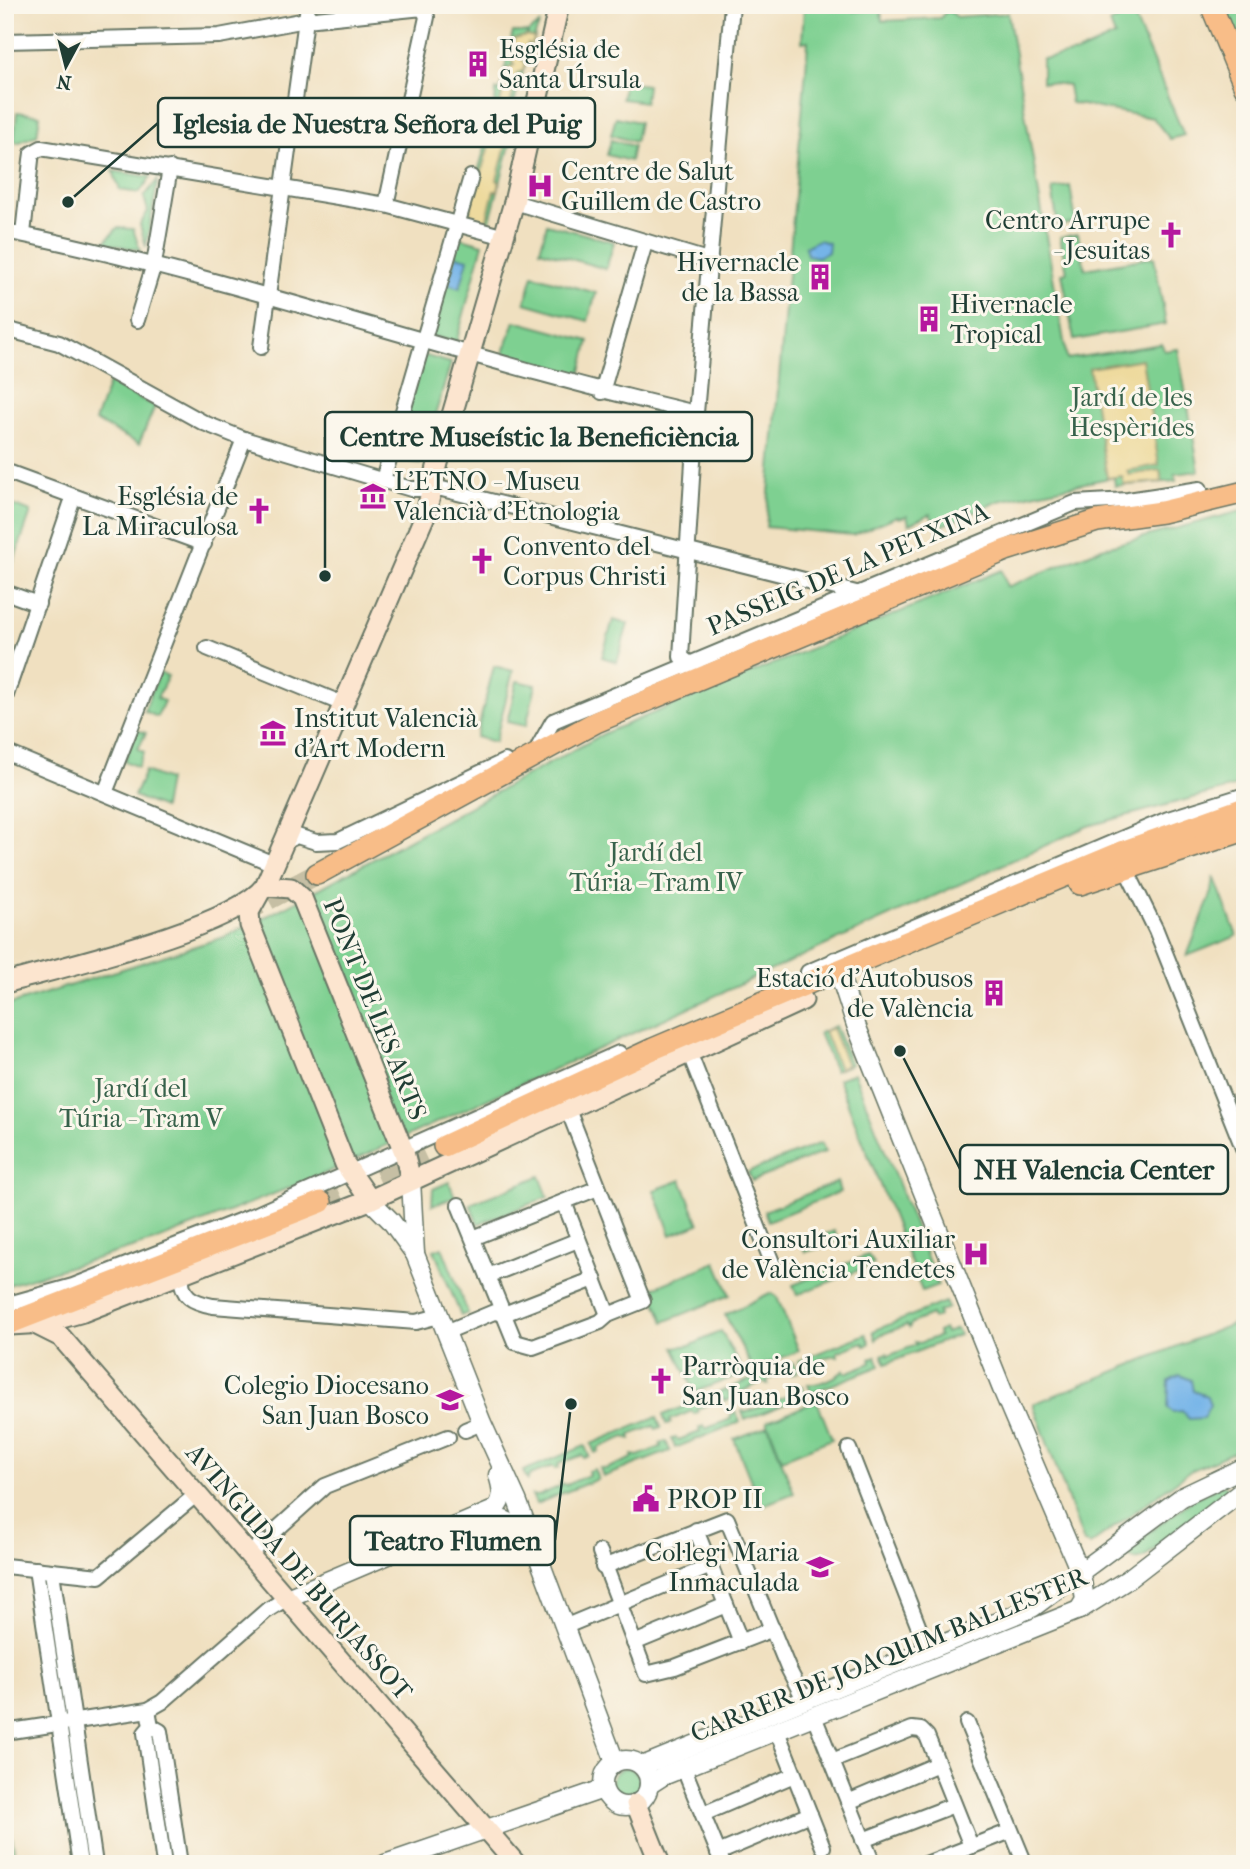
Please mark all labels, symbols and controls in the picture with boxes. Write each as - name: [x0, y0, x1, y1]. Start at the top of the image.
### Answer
- north arrow: [32, 32, 102, 102]
- place label: Església de Santa Úrsula: [499, 34, 642, 95]
- building icon: Església de Santa Úrsula: [463, 49, 493, 79]
- text: N: [55, 70, 73, 94]
- callout: Iglesia de Nuestra Señora del Puig: [158, 98, 595, 147]
- text: Iglesia de Nuestra Señora del Puig: [172, 107, 583, 140]
- place label: Centre de Salut Guillem de Castro: [561, 156, 761, 217]
- hospital icon: Centre de Salut Guillem de Castro: [525, 171, 555, 201]
- place label: Centro Arrupe - Jesuitas: [985, 205, 1150, 266]
- church icon: Centro Arrupe - Jesuitas: [1156, 220, 1186, 250]
- place label: Hivernacle de la Bassa: [676, 247, 800, 308]
- building icon: Hivernacle de la Bassa: [805, 262, 835, 292]
- place label: Hivernacle Tropical: [950, 289, 1073, 350]
- building icon: Hivernacle Tropical: [914, 304, 944, 334]
- park label: Jardí de les Hespèrides: [1069, 382, 1194, 443]
- callout: Centre Museístic la Beneficiència: [325, 412, 752, 461]
- text: Centre Museístic la Beneficiència: [340, 420, 740, 453]
- place label: L'ETNO - Museu Valencià d'Etnologia: [393, 466, 621, 527]
- place label: Església de La Miraculosa: [82, 481, 239, 542]
- museum icon: L'ETNO - Museu Valencià d'Etnologia: [358, 481, 388, 511]
- street label: PASSEIG DE LA PETXINA: [702, 495, 995, 642]
- church icon: Església de La Miraculosa: [244, 496, 274, 526]
- place label: Convento del Corpus Christi: [503, 531, 667, 592]
- church icon: Convento del Corpus Christi: [467, 546, 497, 576]
- place label: Institut Valencià d'Art Modern: [294, 703, 479, 764]
- museum icon: Institut Valencià d'Art Modern: [258, 718, 288, 748]
- park label: Jardí del Túria - Tram IV: [569, 837, 744, 898]
- street label: PONT DE LES ARTS: [316, 894, 434, 1124]
- place label: Estació d'Autobusos de València: [756, 963, 974, 1024]
- building icon: Estació d'Autobusos de València: [979, 978, 1009, 1008]
- park label: Jardí del Túria - Tram V: [59, 1073, 224, 1134]
- callout: NH Valencia Center: [960, 1145, 1228, 1194]
- text: NH Valencia Center: [974, 1153, 1215, 1186]
- place label: Consultori Auxiliar de València Tendetes: [722, 1224, 955, 1285]
- hospital icon: Consultori Auxiliar de València Tendetes: [961, 1239, 991, 1269]
- place label: Parròquia de San Juan Bosco: [682, 1351, 849, 1412]
- church icon: Parròquia de San Juan Bosco: [646, 1366, 676, 1396]
- place label: Colegio Diocesano San Juan Bosco: [224, 1370, 429, 1431]
- school or university icon: Colegio Diocesano San Juan Bosco: [435, 1385, 465, 1415]
- street label: AVINGUDA DE BURJASSOT: [179, 1437, 419, 1707]
- public building icon: PROP II: [631, 1484, 661, 1514]
- place label: PROP II: [667, 1484, 763, 1515]
- callout: Teatro Flumen: [350, 1516, 555, 1565]
- text: Teatro Flumen: [363, 1524, 542, 1557]
- place label: Col·legi Maria Inmaculada: [645, 1537, 800, 1598]
- school or university icon: Col·legi Maria Inmaculada: [805, 1552, 835, 1582]
- street label: CARRER DE JOAQUIM BALLESTER: [686, 1561, 1093, 1749]

